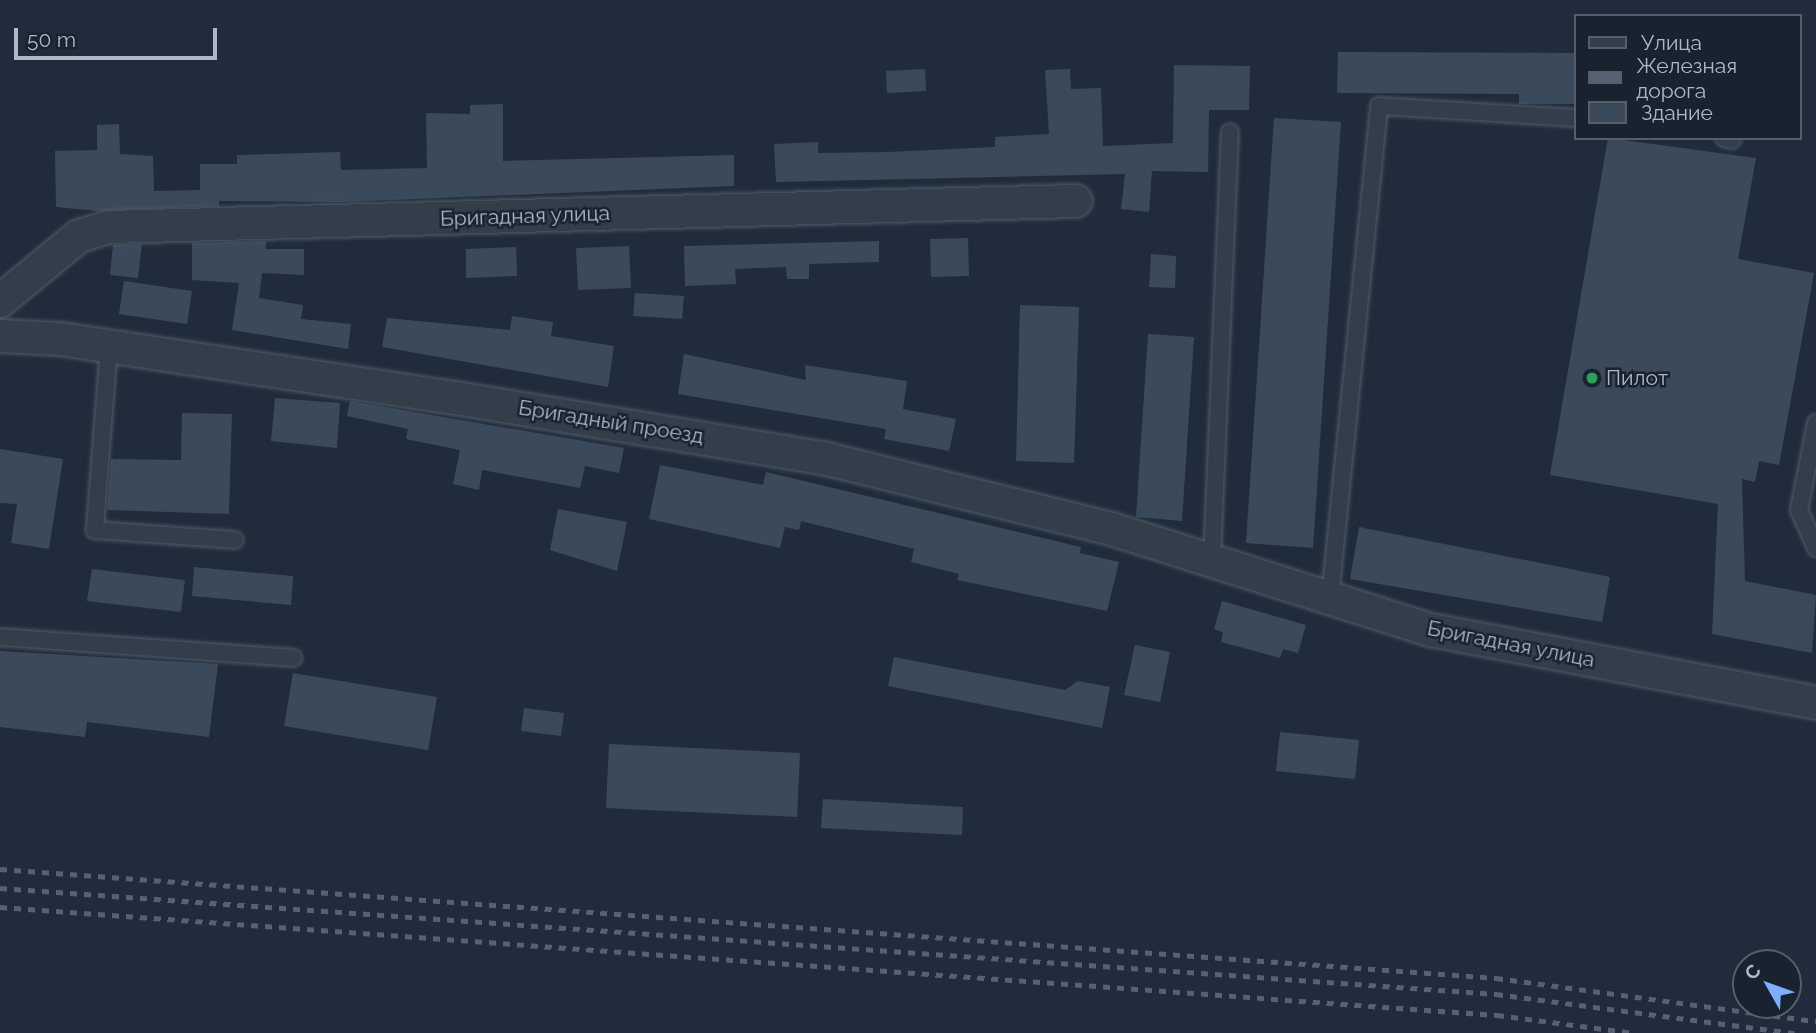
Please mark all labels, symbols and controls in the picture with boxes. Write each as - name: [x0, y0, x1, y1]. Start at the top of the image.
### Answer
- scale bar: [18, 14, 220, 58]
- legend: [1574, 14, 1802, 140]
- text: 50 m: [27, 27, 76, 52]
- text: Улица: [1641, 30, 1702, 55]
- text: Железная дорога: [1636, 53, 1737, 103]
- text: Здание: [1641, 100, 1713, 125]
- street label: Бригадная улица: [439, 200, 611, 232]
- place label: Пилот: [1606, 365, 1668, 391]
- marker: Пилот: [1584, 370, 1600, 386]
- street label: Бригадный проезд: [517, 395, 705, 449]
- street label: Бригадная улица: [1425, 615, 1597, 673]
- north arrow: [1732, 949, 1802, 1019]
- text: С: [1740, 960, 1765, 984]

